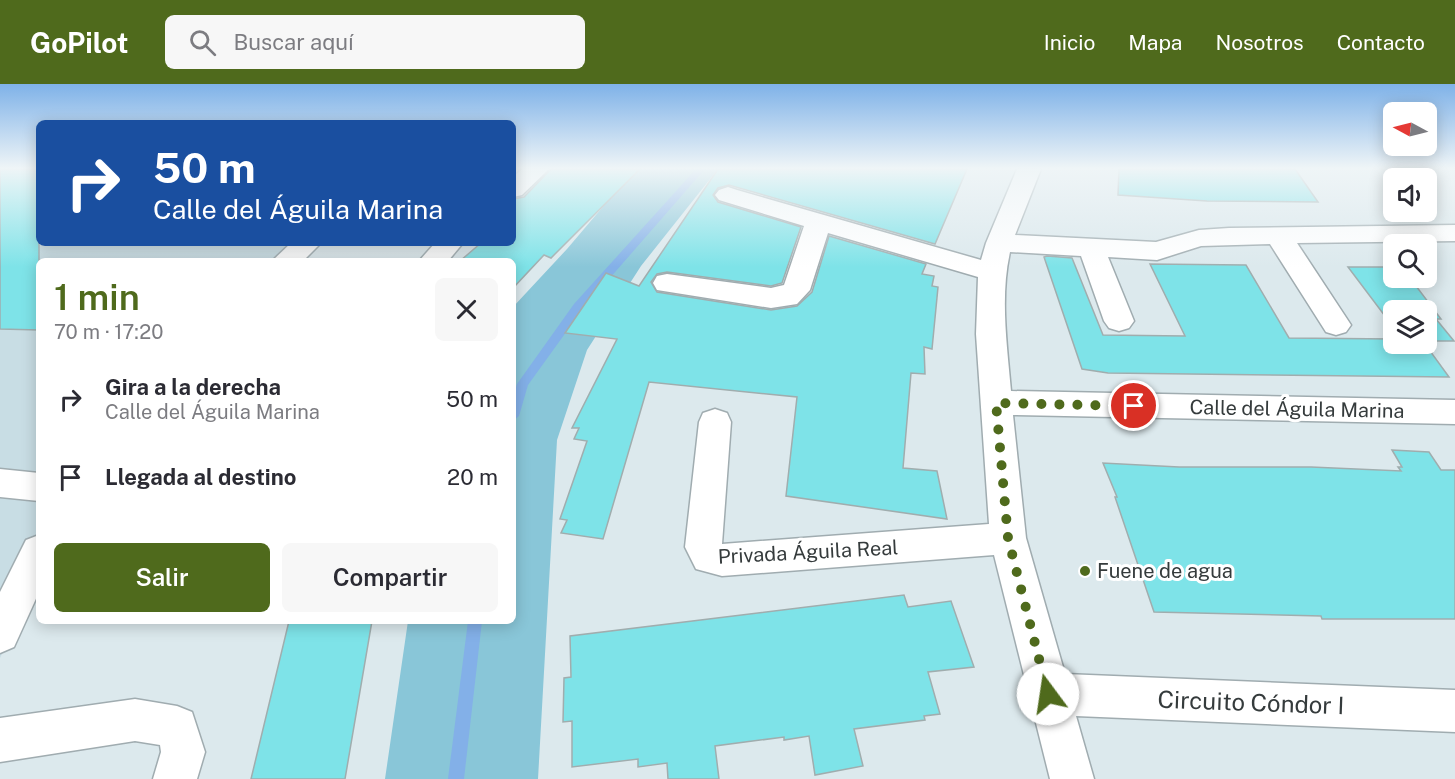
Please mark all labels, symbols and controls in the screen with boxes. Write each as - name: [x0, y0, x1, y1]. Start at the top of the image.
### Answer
- search box: [165, 15, 585, 69]
- text: GoPilot: [30, 26, 129, 59]
- icon: search: [186, 26, 219, 59]
- text: Buscar aquí: [234, 29, 354, 55]
- text: Inicio: [1044, 30, 1095, 55]
- text: Mapa: [1128, 30, 1182, 55]
- text: Nosotros: [1215, 30, 1304, 55]
- text: Contacto: [1337, 30, 1425, 55]
- north arrow: [1383, 102, 1437, 156]
- map controls: [1383, 102, 1437, 354]
- text: 50 m: [153, 143, 256, 192]
- icon: right: [54, 144, 132, 222]
- button: sound: [1383, 168, 1437, 222]
- text: Calle del Águila Marina: [153, 193, 443, 225]
- button: search: [1383, 234, 1437, 288]
- text: 1 min: [54, 276, 140, 318]
- button: close: [435, 278, 498, 341]
- button: layers: [1383, 300, 1437, 354]
- text: 70 m · 17:20: [54, 320, 163, 344]
- text: Gira a la derecha: [105, 374, 281, 400]
- pin: [1108, 380, 1159, 431]
- icon: right: [54, 383, 87, 416]
- text: 50 m: [446, 386, 498, 412]
- icon: arrive: [1117, 389, 1150, 422]
- street label: Calle del Águila Marina: [1189, 394, 1405, 423]
- text: Calle del Águila Marina: [105, 400, 320, 424]
- icon: arrive: [54, 461, 87, 494]
- text: Llegada al destino: [105, 464, 296, 490]
- text: 20 m: [447, 464, 498, 490]
- street label: Privada Águila Real: [717, 534, 899, 569]
- button: Salir: [54, 543, 270, 612]
- button: Compartir: [282, 543, 498, 612]
- place label: Fuene de agua: [1097, 559, 1233, 583]
- marker: Fuene de agua: [1078, 564, 1092, 578]
- position arrow: [1016, 662, 1080, 726]
- street label: Circuito Cóndor I: [1157, 685, 1345, 719]

